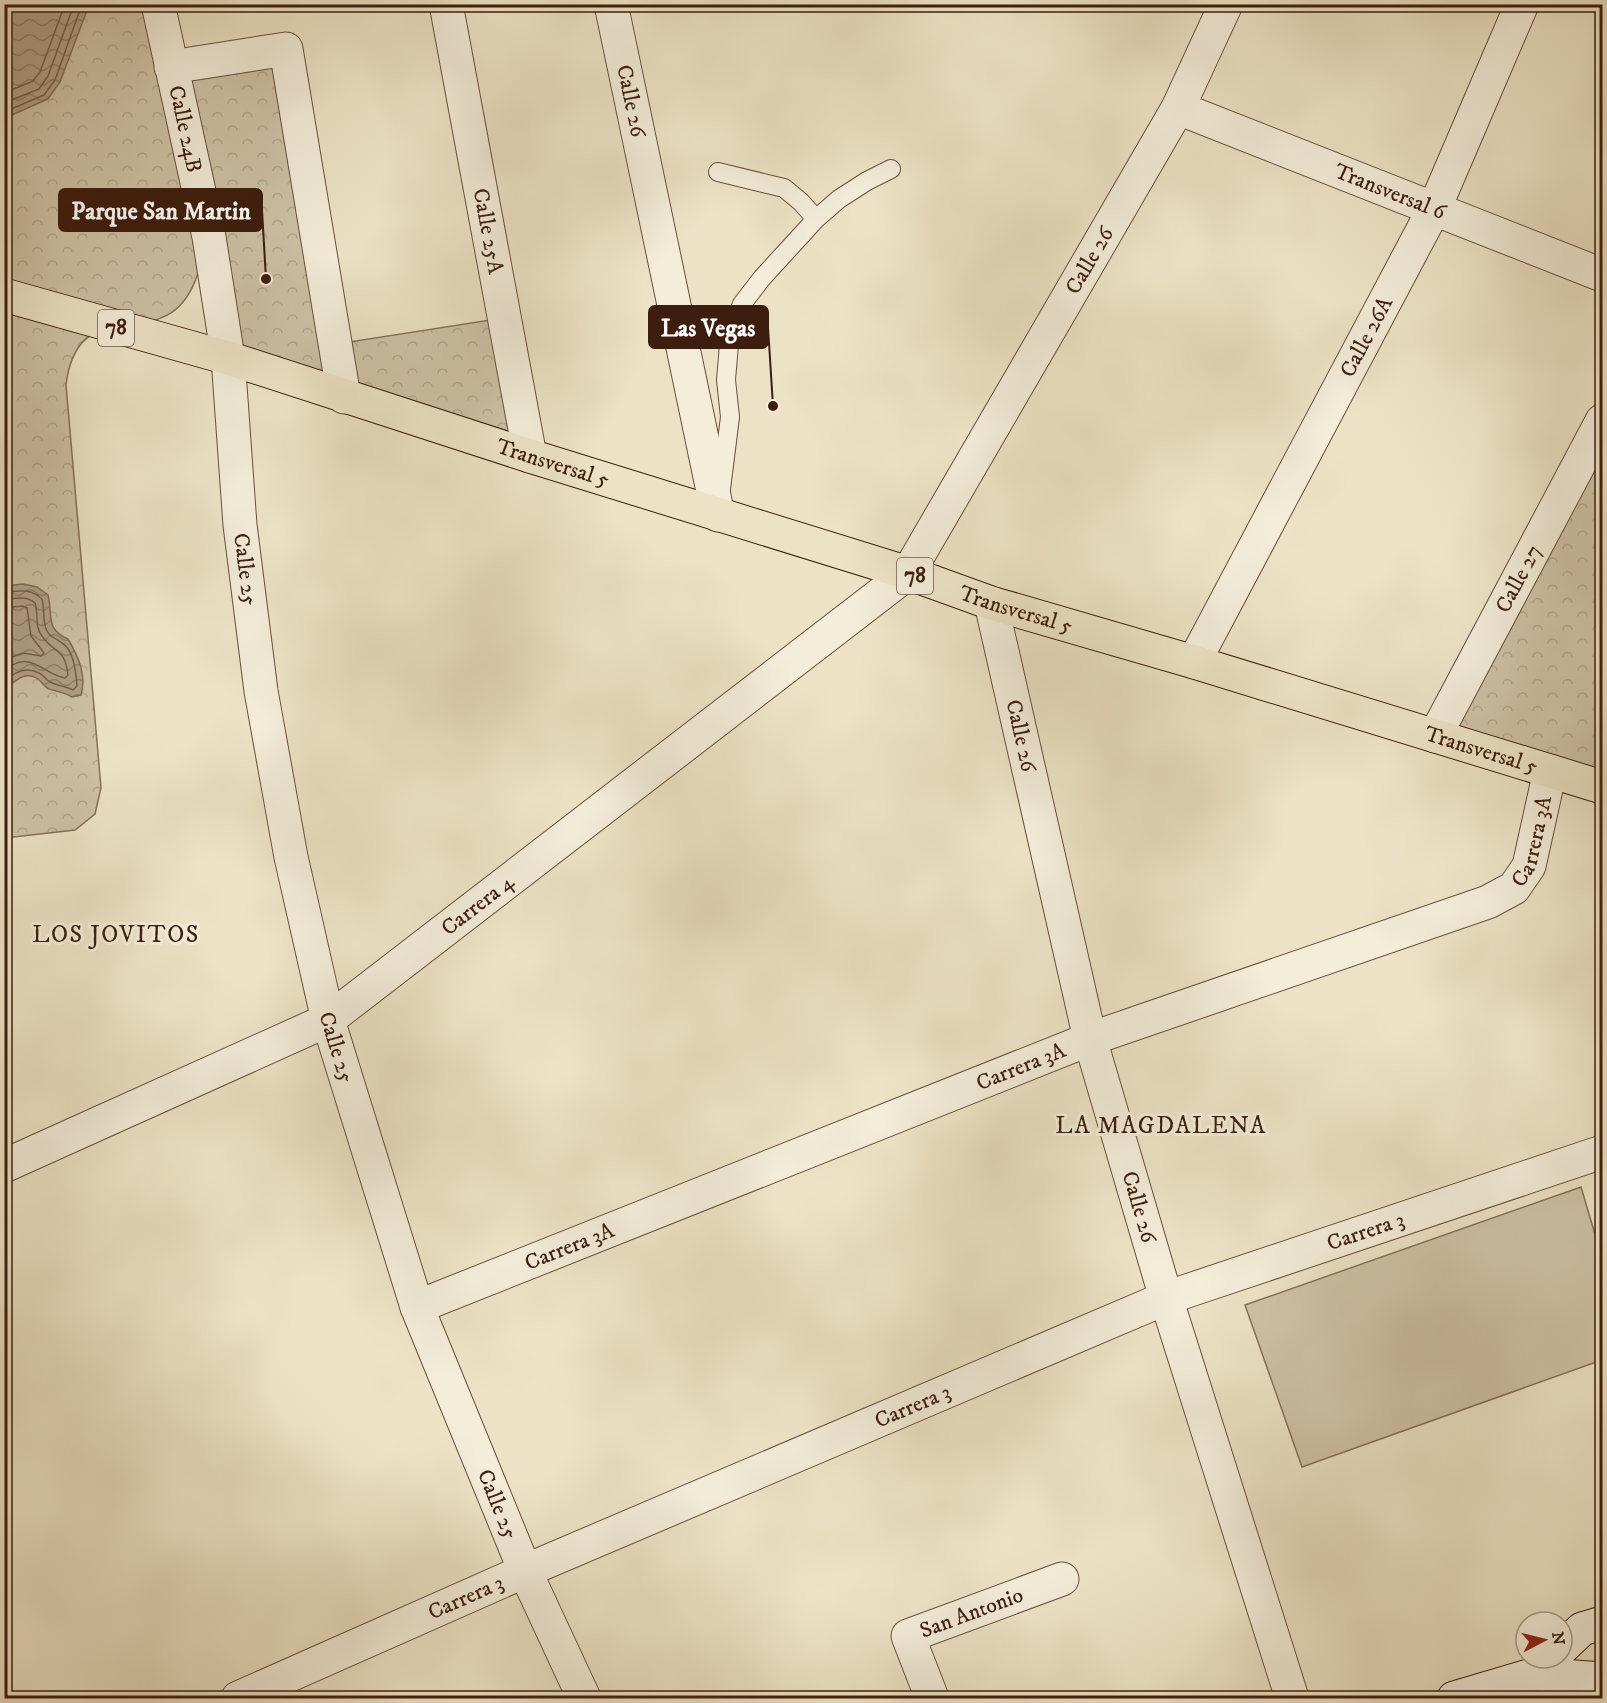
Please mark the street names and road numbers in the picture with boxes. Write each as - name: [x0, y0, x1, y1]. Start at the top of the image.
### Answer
- street label: Calle 26: [611, 62, 652, 141]
- street label: Calle 24B: [163, 83, 208, 175]
- street label: Transversal 6: [1331, 158, 1451, 226]
- street label: Calle 25A: [467, 186, 510, 277]
- street label: Calle 26: [1059, 221, 1120, 299]
- street label: Calle 26A: [1334, 291, 1399, 382]
- road number: 78: [98, 310, 134, 346]
- street label: Transversal 5: [493, 432, 613, 493]
- street label: Calle 25: [228, 532, 264, 607]
- street label: Calle 27: [1489, 540, 1547, 617]
- road number: 78: [897, 558, 933, 594]
- street label: Transversal 5: [956, 579, 1076, 639]
- street label: Calle 26: [1000, 697, 1043, 776]
- street label: Transversal 5: [1422, 720, 1541, 780]
- street label: Carrera 3A: [1505, 792, 1558, 892]
- street label: Carrera 4: [436, 868, 520, 941]
- street label: Calle 25: [313, 1009, 360, 1086]
- street label: Carrera 3A: [972, 1036, 1070, 1096]
- street label: Calle 26: [1116, 1168, 1163, 1247]
- street label: Carrera 3: [1323, 1206, 1408, 1257]
- street label: Carrera 3A: [521, 1216, 619, 1276]
- street label: Carrera 3: [870, 1378, 955, 1434]
- street label: Calle 25: [471, 1465, 524, 1543]
- street label: Carrera 3: [424, 1569, 508, 1626]
- street label: San Antonio: [916, 1581, 1027, 1644]

